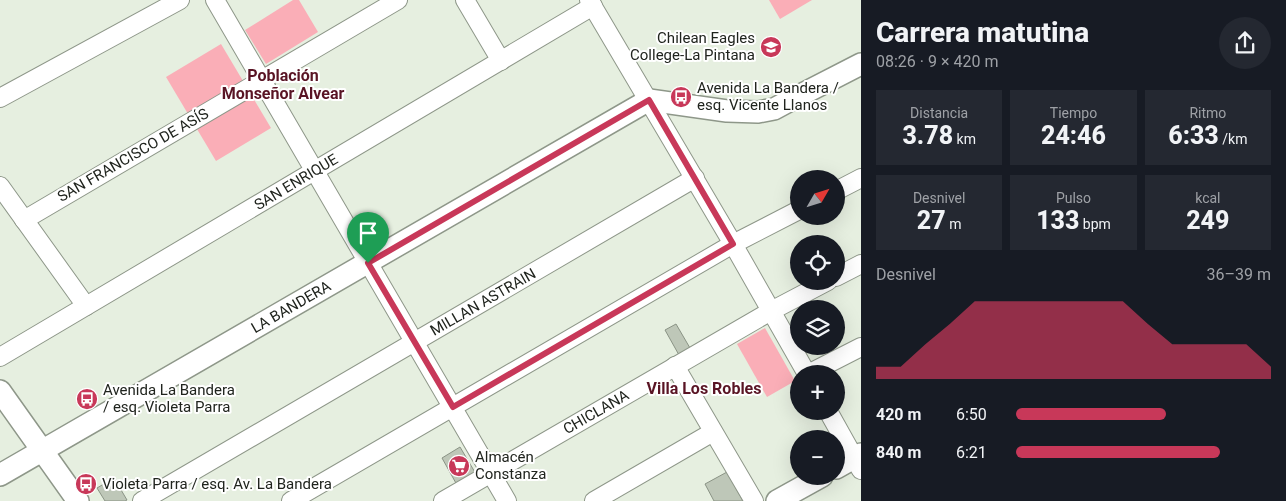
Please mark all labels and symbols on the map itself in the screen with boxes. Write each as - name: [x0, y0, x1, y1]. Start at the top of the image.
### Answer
- place label: Chilean Eagles College-La Pintana: [630, 29, 755, 64]
- school or university icon: Chilean Eagles College-La Pintana: [759, 35, 783, 59]
- district label: Población Monseñor Alvear: [222, 66, 345, 103]
- place label: Avenida La Bandera / esq. Vicente Llanos: [697, 79, 839, 114]
- bus stop icon: Avenida La Bandera / esq. Vicente Llanos: [669, 85, 693, 109]
- street label: SAN FRANCISCO DE ASÍS: [54, 104, 212, 206]
- street label: SAN ENRIQUE: [251, 150, 341, 214]
- north arrow: [790, 170, 845, 225]
- pin: [347, 212, 389, 263]
- street label: MILLAN ASTRAIN: [427, 264, 539, 340]
- street label: LA BANDERA: [248, 277, 334, 337]
- district label: Villa Los Robles: [647, 379, 761, 398]
- place label: Avenida La Bandera / esq. Violeta Parra: [103, 381, 235, 416]
- street label: CHICLANA: [560, 386, 632, 438]
- bus stop icon: Avenida La Bandera / esq. Violeta Parra: [75, 387, 99, 411]
- place label: Almacén Constanza: [475, 448, 546, 483]
- supermarket icon: Almacén Constanza: [447, 454, 471, 478]
- bus stop icon: Violeta Parra / esq. Av. La Bandera: [74, 472, 98, 496]
- place label: Violeta Parra / esq. Av. La Bandera: [102, 475, 332, 493]

